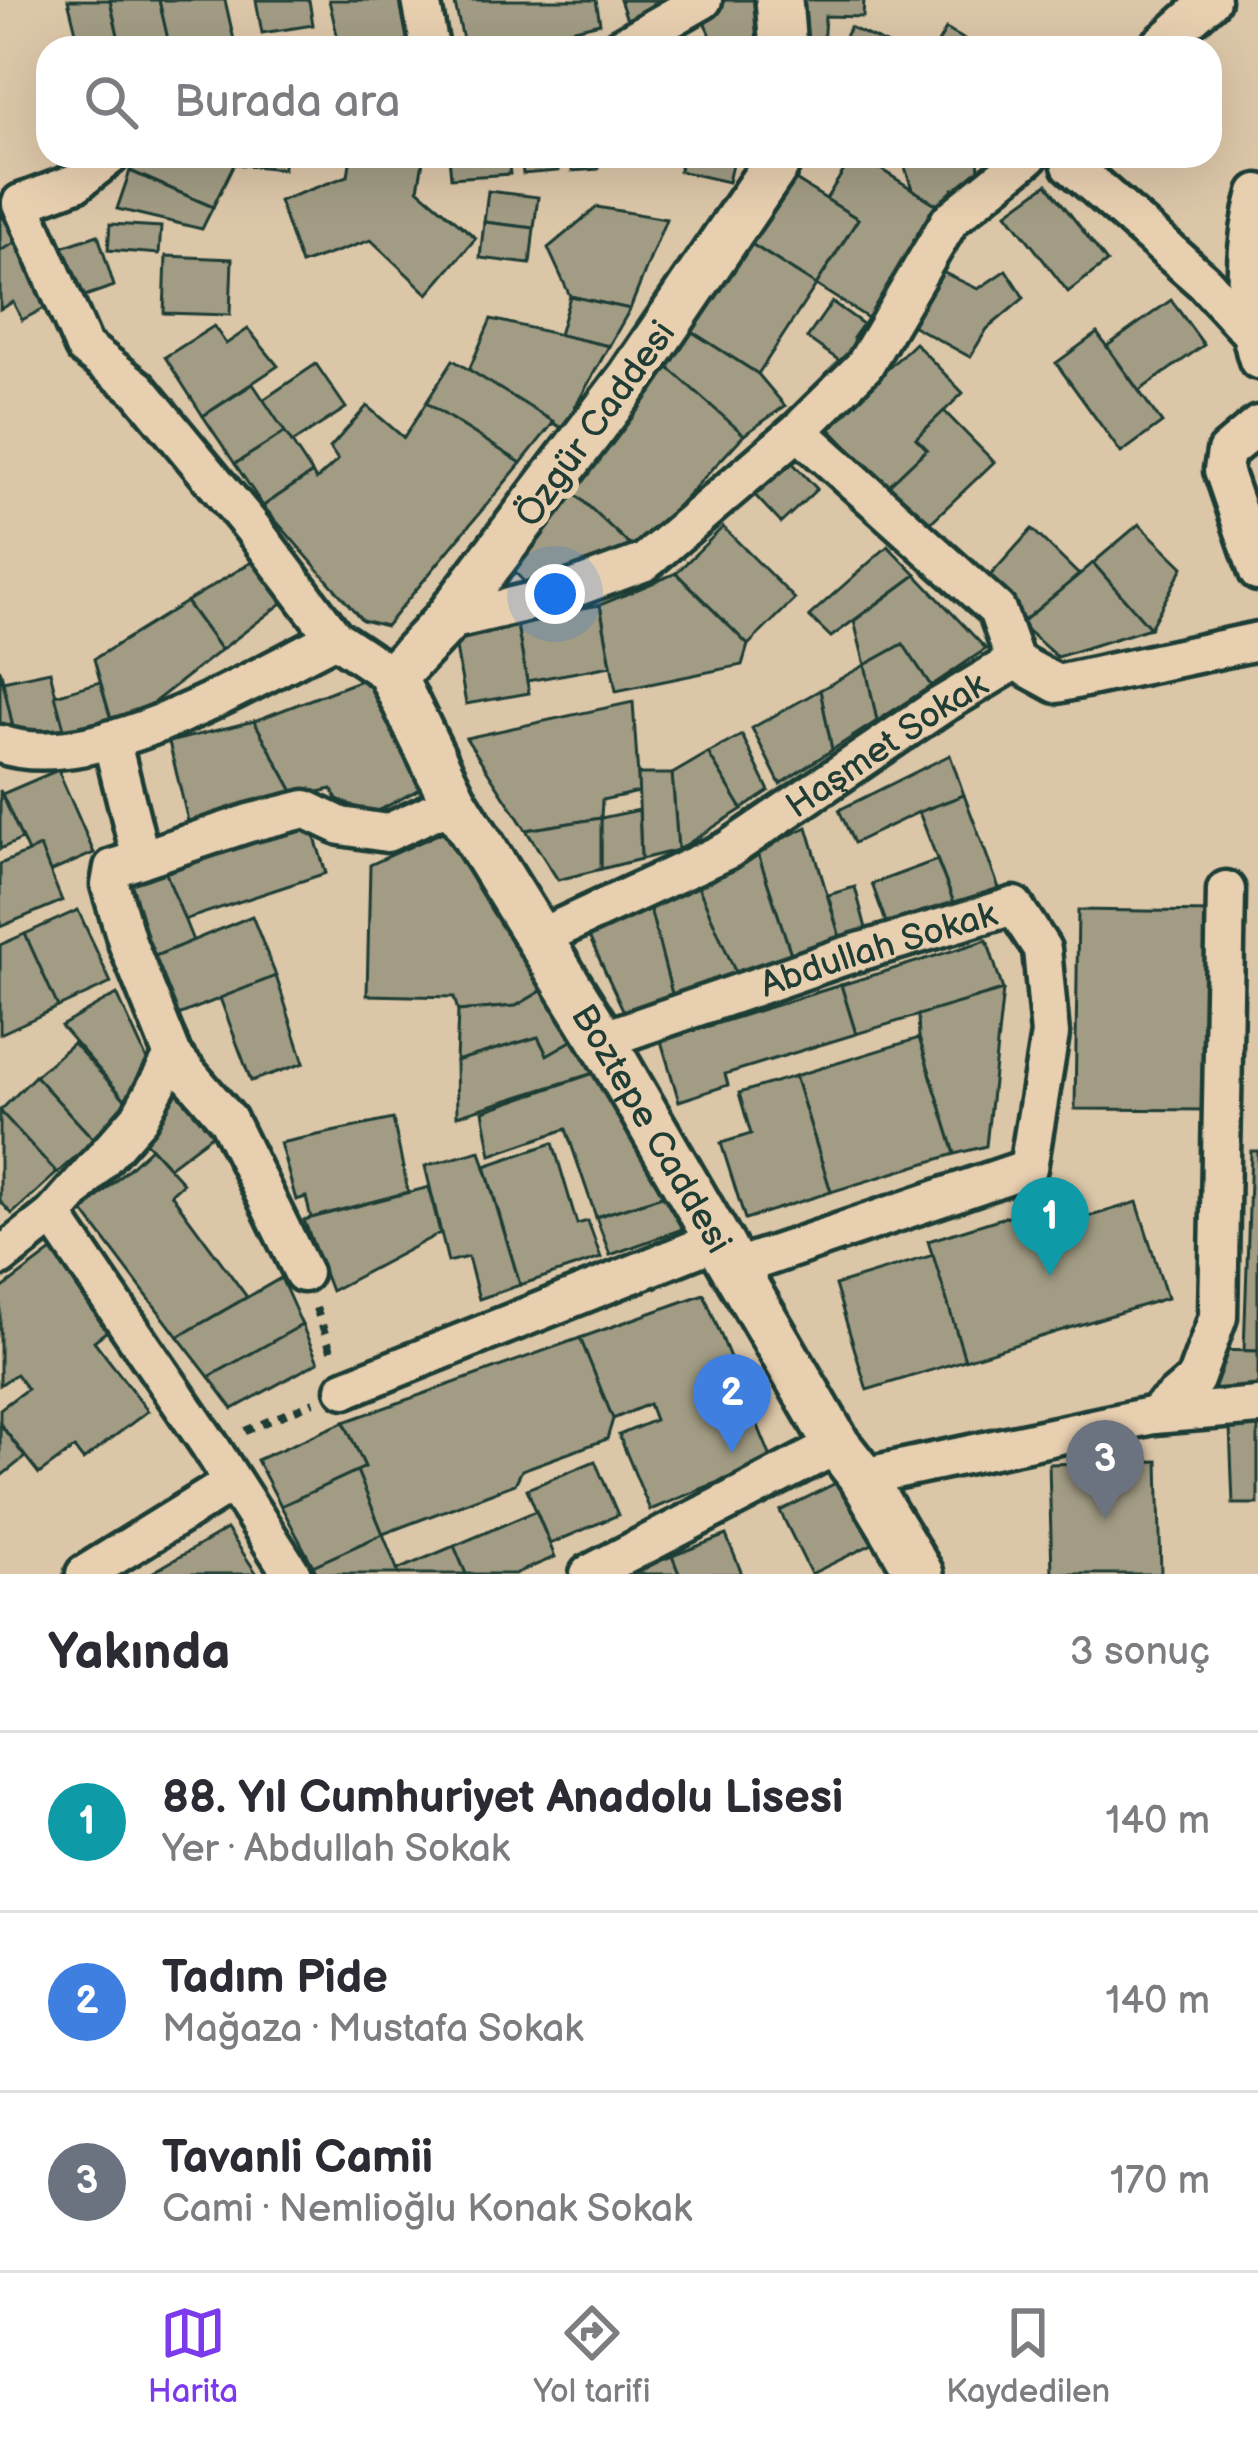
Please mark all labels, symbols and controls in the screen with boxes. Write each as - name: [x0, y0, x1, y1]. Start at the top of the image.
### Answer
- search box: [36, 36, 1222, 168]
- icon: search: [78, 69, 144, 135]
- text: Burada ara: [174, 75, 400, 130]
- street label: Özgür Caddesi: [507, 313, 685, 536]
- your location: [525, 564, 585, 624]
- street label: Haşmet Sokak: [778, 663, 996, 828]
- street label: Abdullah Sokak: [755, 893, 1002, 1008]
- street label: Boztepe Caddesi: [561, 997, 740, 1261]
- pin: 1: [1011, 1177, 1089, 1276]
- pin: 2: [693, 1354, 771, 1453]
- pin: 3: [1066, 1420, 1144, 1519]
- text: Yakında: [48, 1622, 231, 1683]
- text: 3 sonuç: [1070, 1629, 1210, 1676]
- text: 88. Yıl Cumhuriyet Anadolu Lisesi: [162, 1771, 843, 1826]
- text: 1: [79, 1798, 95, 1845]
- text: 140 m: [1105, 1798, 1210, 1845]
- text: Yer · Abdullah Sokak: [162, 1826, 510, 1873]
- text: Tadım Pide: [162, 1951, 388, 2006]
- text: 2: [75, 1978, 99, 2025]
- text: 140 m: [1105, 1978, 1210, 2025]
- text: Mağaza · Mustafa Sokak: [162, 2006, 583, 2053]
- text: Tavanli Camii: [162, 2131, 433, 2186]
- text: 3: [76, 2158, 98, 2205]
- text: 170 m: [1110, 2158, 1210, 2205]
- text: Cami · Nemlioğlu Konak Sokak: [162, 2186, 692, 2233]
- tab: Harita: [148, 2300, 238, 2412]
- tab: Yol tarifi: [534, 2300, 651, 2412]
- tab: Kaydedilen: [946, 2300, 1110, 2412]

